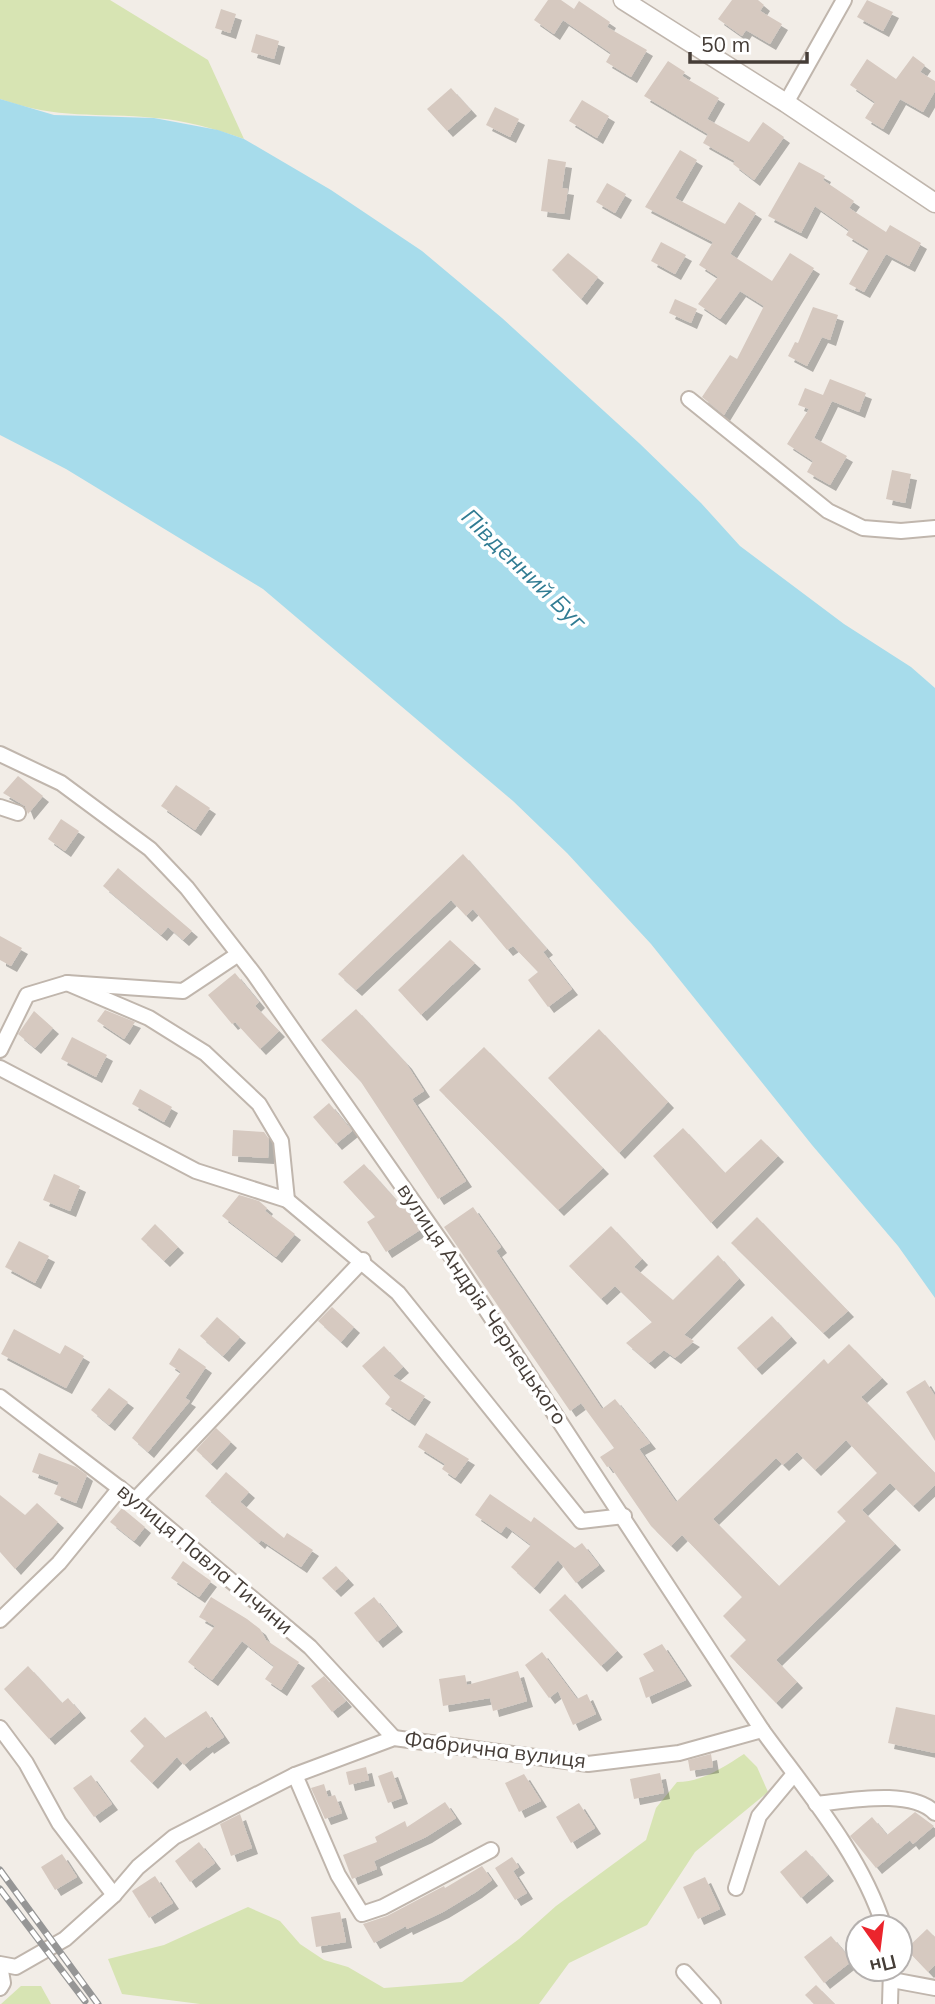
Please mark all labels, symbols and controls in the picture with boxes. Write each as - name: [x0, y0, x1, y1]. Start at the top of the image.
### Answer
- scale bar: [690, 21, 807, 65]
- text: 50 m: [701, 31, 750, 57]
- water label: Південний Буг: [456, 502, 593, 636]
- street label: вулиця Андрія Чернецького: [392, 1178, 573, 1429]
- street label: вулиця Павла Тичини: [113, 1477, 299, 1639]
- street label: Фабрична вулиця: [403, 1725, 587, 1773]
- north arrow: [844, 1913, 914, 1983]
- text: Пн: [867, 1950, 899, 1979]

